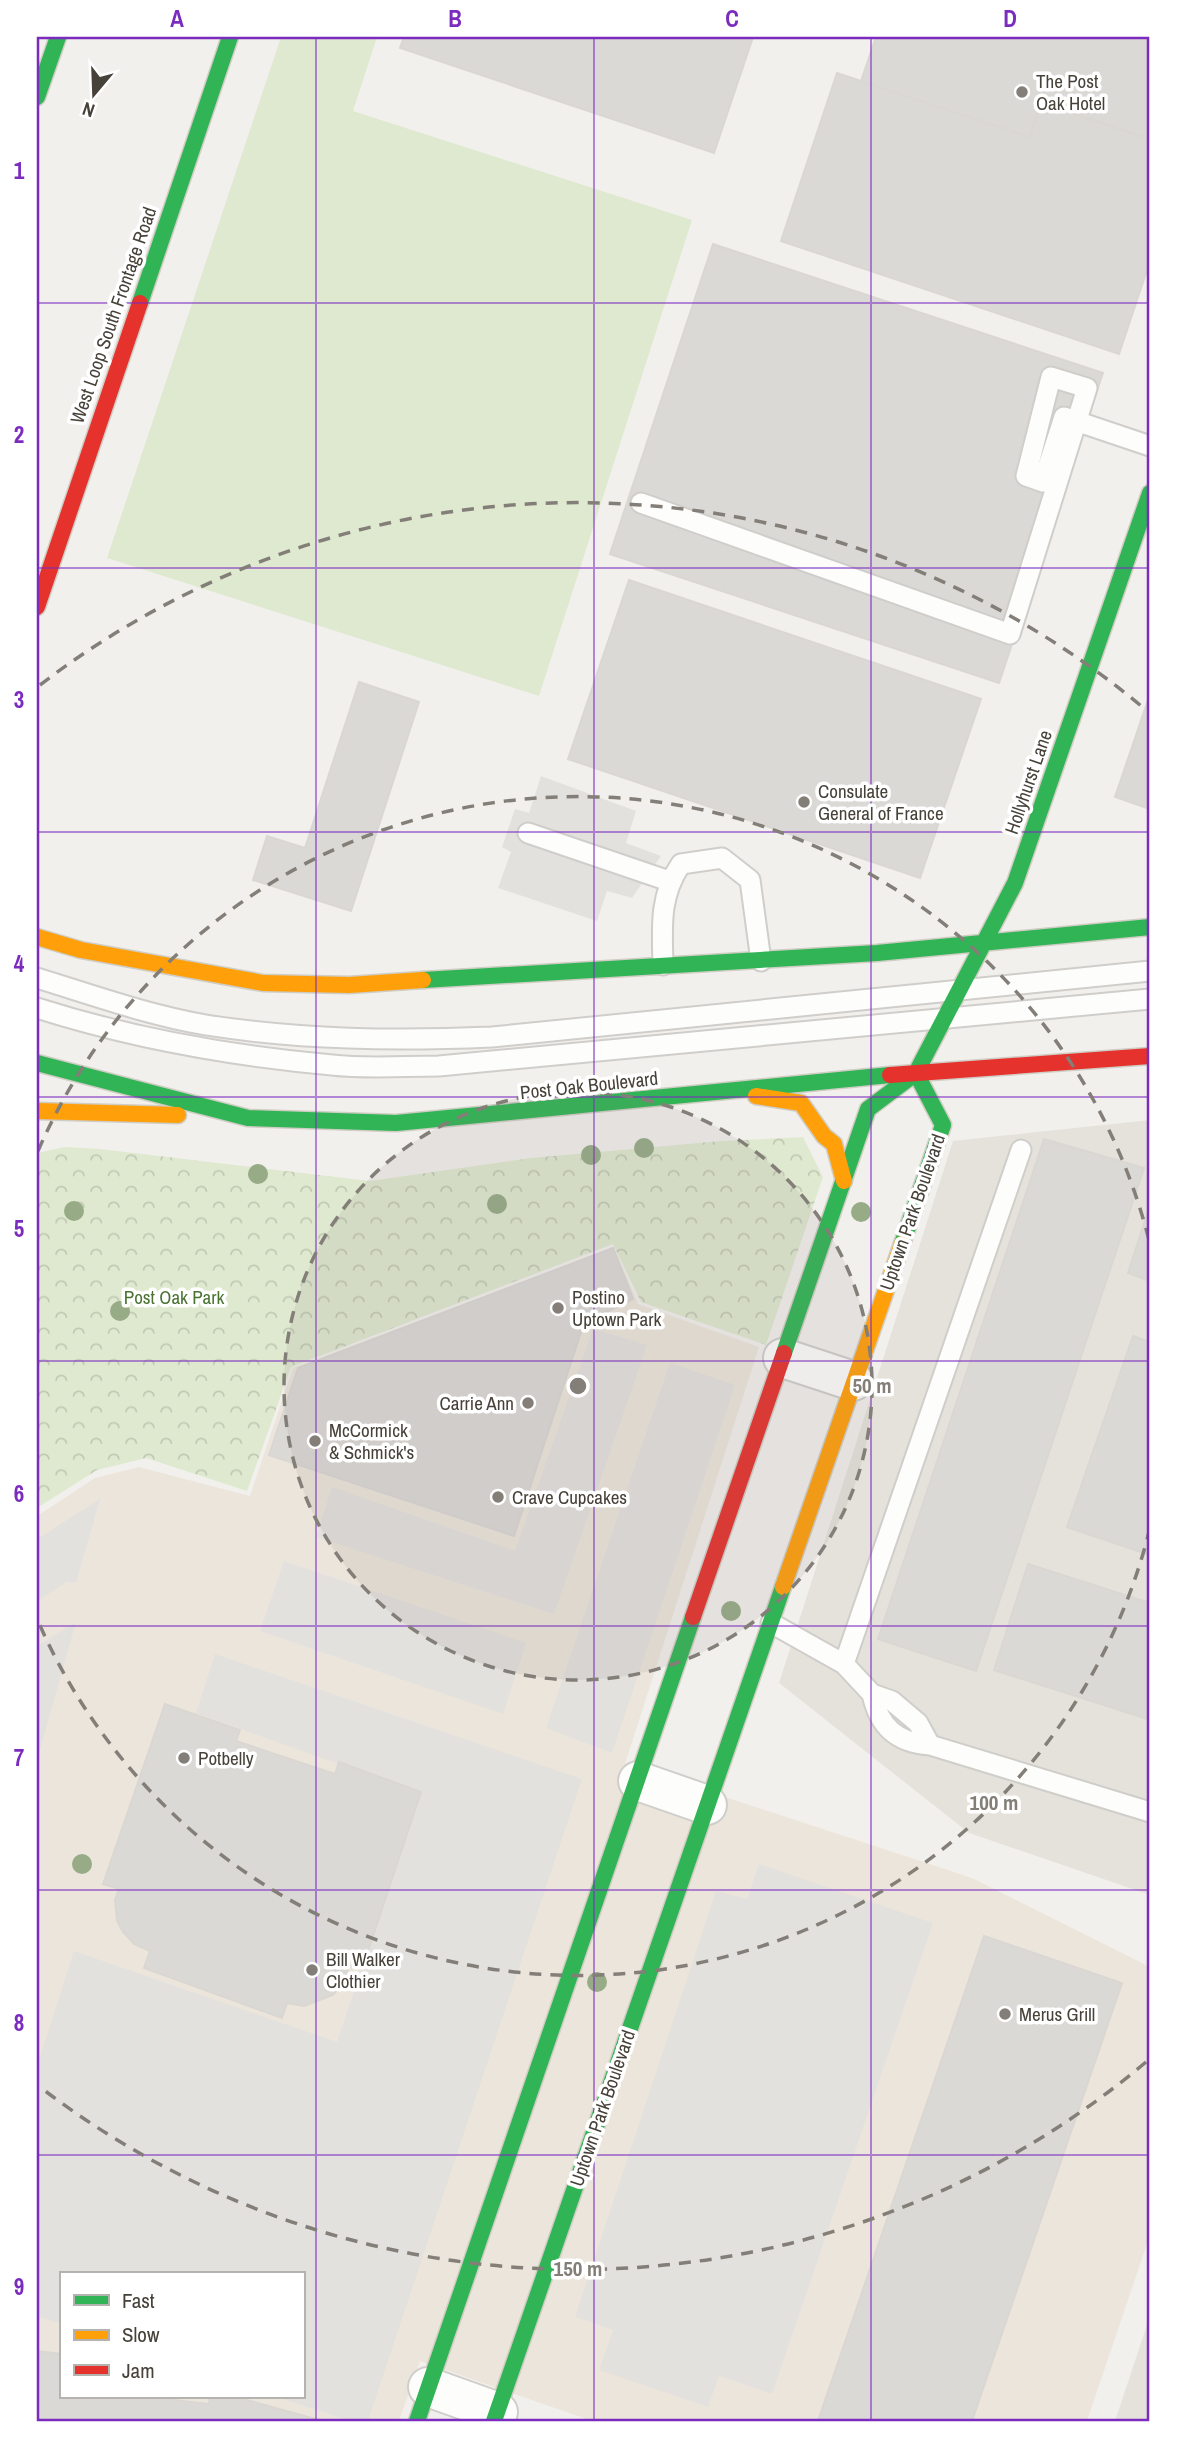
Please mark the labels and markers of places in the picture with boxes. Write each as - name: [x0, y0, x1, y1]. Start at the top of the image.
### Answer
- place label: The Post Oak Hotel: [1036, 68, 1105, 116]
- marker: The Post Oak Hotel: [1014, 84, 1030, 100]
- place label: Consulate General of France: [818, 778, 944, 826]
- marker: Consulate General of France: [796, 794, 812, 810]
- place label: Postino Uptown Park: [572, 1284, 661, 1332]
- marker: Postino Uptown Park: [550, 1300, 566, 1316]
- centre of rings: [566, 1374, 590, 1398]
- place label: Carrie Ann: [440, 1390, 514, 1416]
- marker: Carrie Ann: [520, 1395, 536, 1411]
- place label: McCormick & Schmick's: [329, 1417, 414, 1465]
- marker: McCormick & Schmick's: [307, 1433, 323, 1449]
- place label: Crave Cupcakes: [512, 1484, 627, 1510]
- marker: Crave Cupcakes: [490, 1489, 506, 1505]
- place label: Potbelly: [198, 1745, 254, 1771]
- marker: Potbelly: [176, 1750, 192, 1766]
- place label: Bill Walker Clothier: [326, 1946, 401, 1994]
- marker: Bill Walker Clothier: [304, 1962, 320, 1978]
- place label: Merus Grill: [1019, 2001, 1095, 2027]
- marker: Merus Grill: [997, 2006, 1013, 2022]

